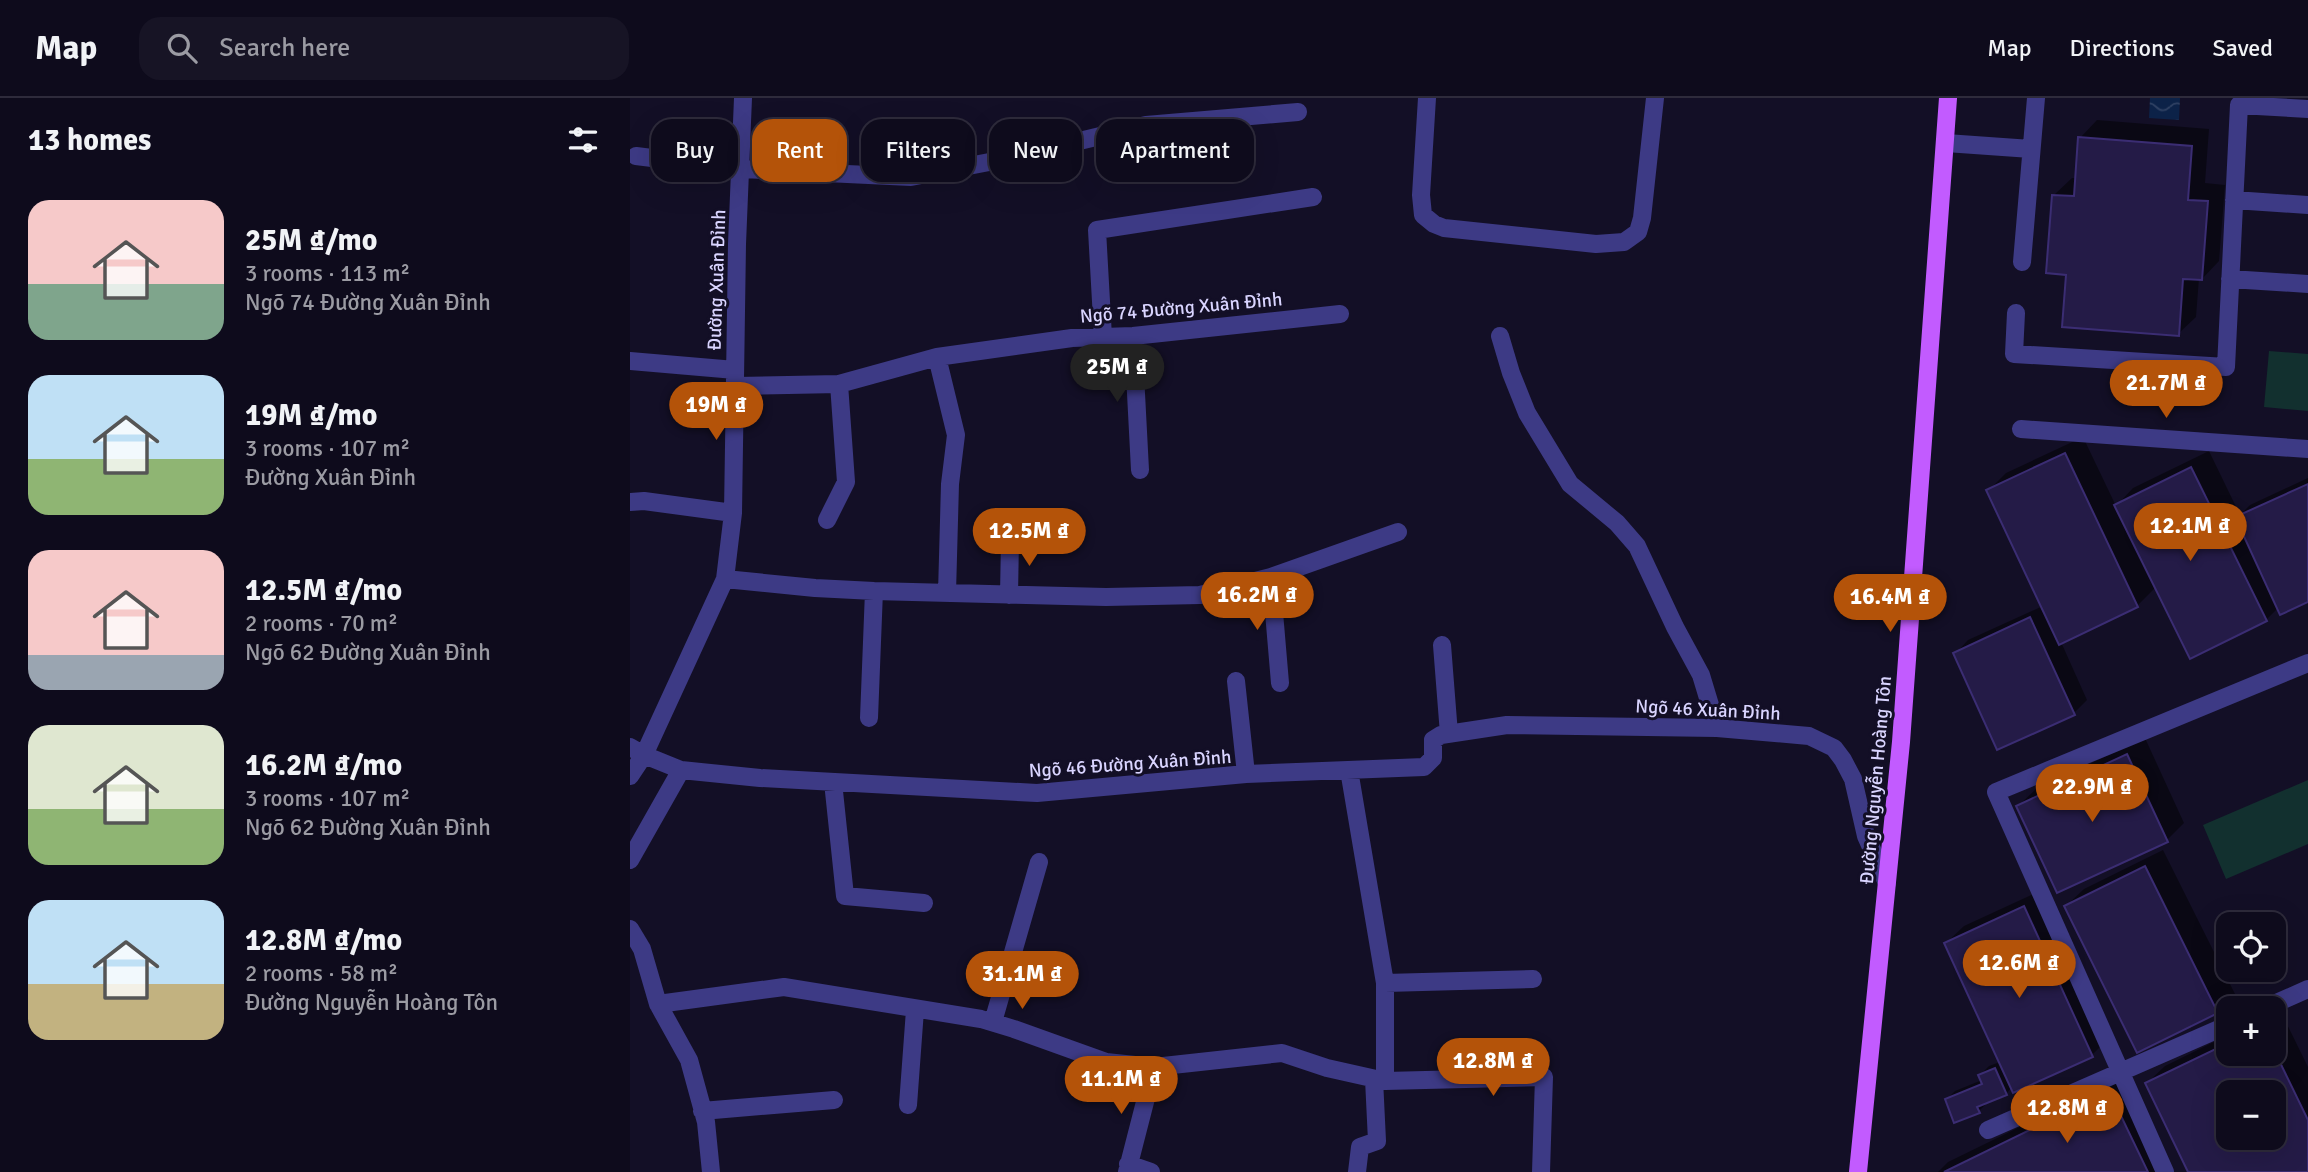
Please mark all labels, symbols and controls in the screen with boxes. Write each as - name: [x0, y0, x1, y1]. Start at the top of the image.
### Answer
- search box: [139, 17, 629, 80]
- text: Map: [35, 28, 97, 69]
- icon: search: [163, 29, 201, 67]
- text: Search here: [219, 32, 350, 64]
- text: Map: [1987, 33, 2032, 63]
- text: Directions: [2070, 33, 2175, 63]
- text: Saved: [2213, 33, 2273, 63]
- chip: Buy: [651, 119, 738, 182]
- chip: Rent: [752, 119, 847, 182]
- chip: Filters: [861, 119, 975, 182]
- chip: New: [989, 119, 1082, 182]
- chip: Apartment: [1096, 119, 1254, 182]
- icon: filters: [564, 121, 602, 159]
- text: 13 homes: [28, 122, 151, 159]
- street label: Đường Xuân Đỉnh: [703, 209, 731, 351]
- text: 25M ₫/mo: [245, 222, 377, 259]
- icon: home: [84, 228, 168, 312]
- text: 3 rooms · 113 m²: [245, 259, 410, 288]
- street label: Ngõ 74 Đường Xuân Đỉnh: [1079, 287, 1283, 329]
- text: Ngõ 74 Đường Xuân Đỉnh: [245, 288, 491, 317]
- pin: 25M ₫: [1068, 344, 1166, 404]
- text: 25M ₫: [1086, 352, 1148, 381]
- pin: 21.7M ₫: [2101, 360, 2231, 420]
- text: 21.7M ₫: [2126, 368, 2206, 397]
- pin: 19M ₫: [667, 382, 765, 442]
- text: 19M ₫: [685, 390, 747, 419]
- text: 19M ₫/mo: [245, 397, 377, 434]
- icon: home: [84, 403, 168, 487]
- text: 3 rooms · 107 m²: [245, 434, 410, 463]
- text: Đường Xuân Đỉnh: [245, 463, 416, 492]
- pin: 12.1M ₫: [2125, 504, 2255, 563]
- pin: 12.5M ₫: [964, 508, 1094, 568]
- text: 12.1M ₫: [2150, 511, 2230, 540]
- text: 12.5M ₫: [989, 516, 1069, 545]
- text: 12.5M ₫/mo: [245, 572, 402, 609]
- pin: 16.2M ₫: [1192, 573, 1322, 632]
- pin: 16.4M ₫: [1825, 574, 1955, 634]
- icon: home: [84, 578, 168, 662]
- text: 16.2M ₫: [1217, 580, 1297, 609]
- text: 16.4M ₫: [1850, 582, 1930, 611]
- text: 2 rooms · 70 m²: [245, 609, 398, 638]
- text: Ngõ 62 Đường Xuân Đỉnh: [245, 638, 491, 667]
- street label: Đường Nguyễn Hoàng Tôn: [1855, 675, 1897, 885]
- street label: Ngõ 46 Xuân Đỉnh: [1635, 694, 1781, 726]
- street label: Ngõ 46 Đường Xuân Đỉnh: [1028, 745, 1232, 783]
- text: 16.2M ₫/mo: [245, 747, 402, 784]
- icon: home: [84, 753, 168, 837]
- pin: 22.9M ₫: [2027, 764, 2157, 824]
- text: 22.9M ₫: [2052, 772, 2132, 801]
- text: 3 rooms · 107 m²: [245, 784, 410, 813]
- text: Ngõ 62 Đường Xuân Đỉnh: [245, 813, 491, 842]
- map controls: [2216, 912, 2286, 1150]
- button: locate: [2216, 912, 2286, 982]
- text: 12.8M ₫/mo: [245, 922, 402, 959]
- icon: home: [84, 928, 168, 1012]
- pin: 12.6M ₫: [1954, 940, 2084, 1000]
- text: 12.6M ₫: [1979, 948, 2059, 977]
- pin: 31.1M ₫: [957, 951, 1087, 1011]
- text: 2 rooms · 58 m²: [245, 959, 398, 988]
- text: 31.1M ₫: [982, 959, 1062, 988]
- text: Đường Nguyễn Hoàng Tôn: [245, 988, 498, 1017]
- button: +: [2216, 996, 2286, 1066]
- pin: 12.8M ₫: [1428, 1038, 1558, 1098]
- text: 12.8M ₫: [1453, 1046, 1533, 1075]
- pin: 11.1M ₫: [1056, 1056, 1186, 1116]
- text: 11.1M ₫: [1081, 1064, 1161, 1093]
- button: −: [2216, 1080, 2286, 1150]
- pin: 12.8M ₫: [2002, 1086, 2132, 1145]
- text: 12.8M ₫: [2027, 1093, 2107, 1122]

